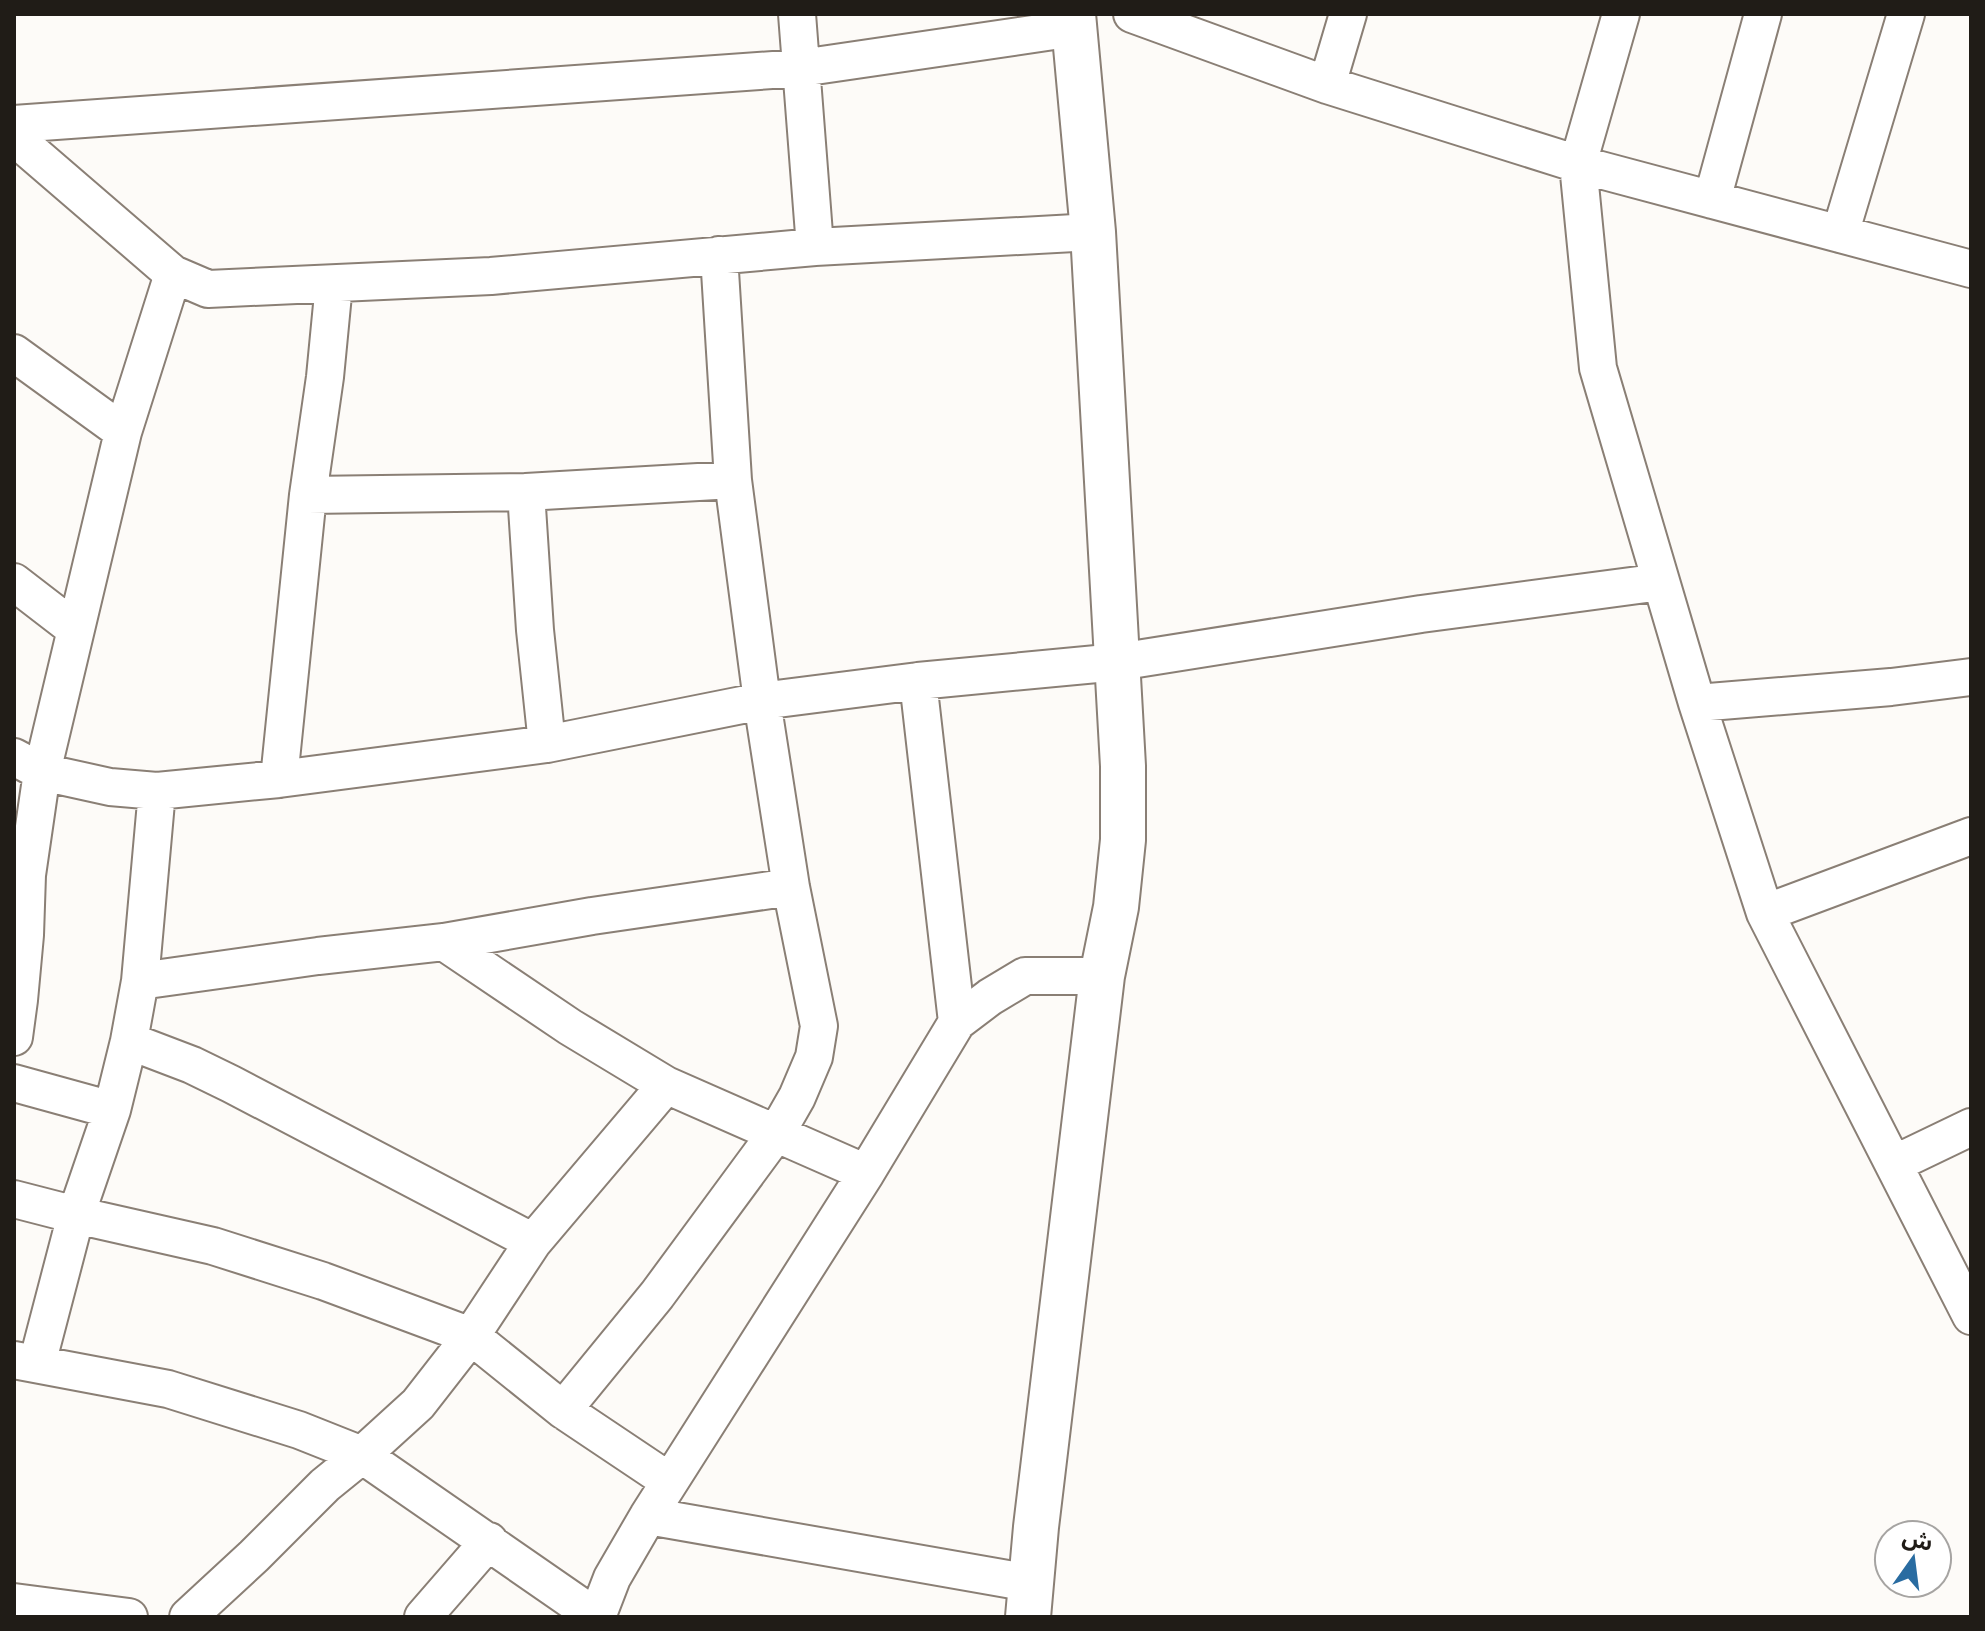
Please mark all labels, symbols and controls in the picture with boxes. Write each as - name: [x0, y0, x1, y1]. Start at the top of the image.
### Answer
- north arrow: [1873, 1519, 1953, 1599]
- text: ش: [1900, 1524, 1935, 1556]

